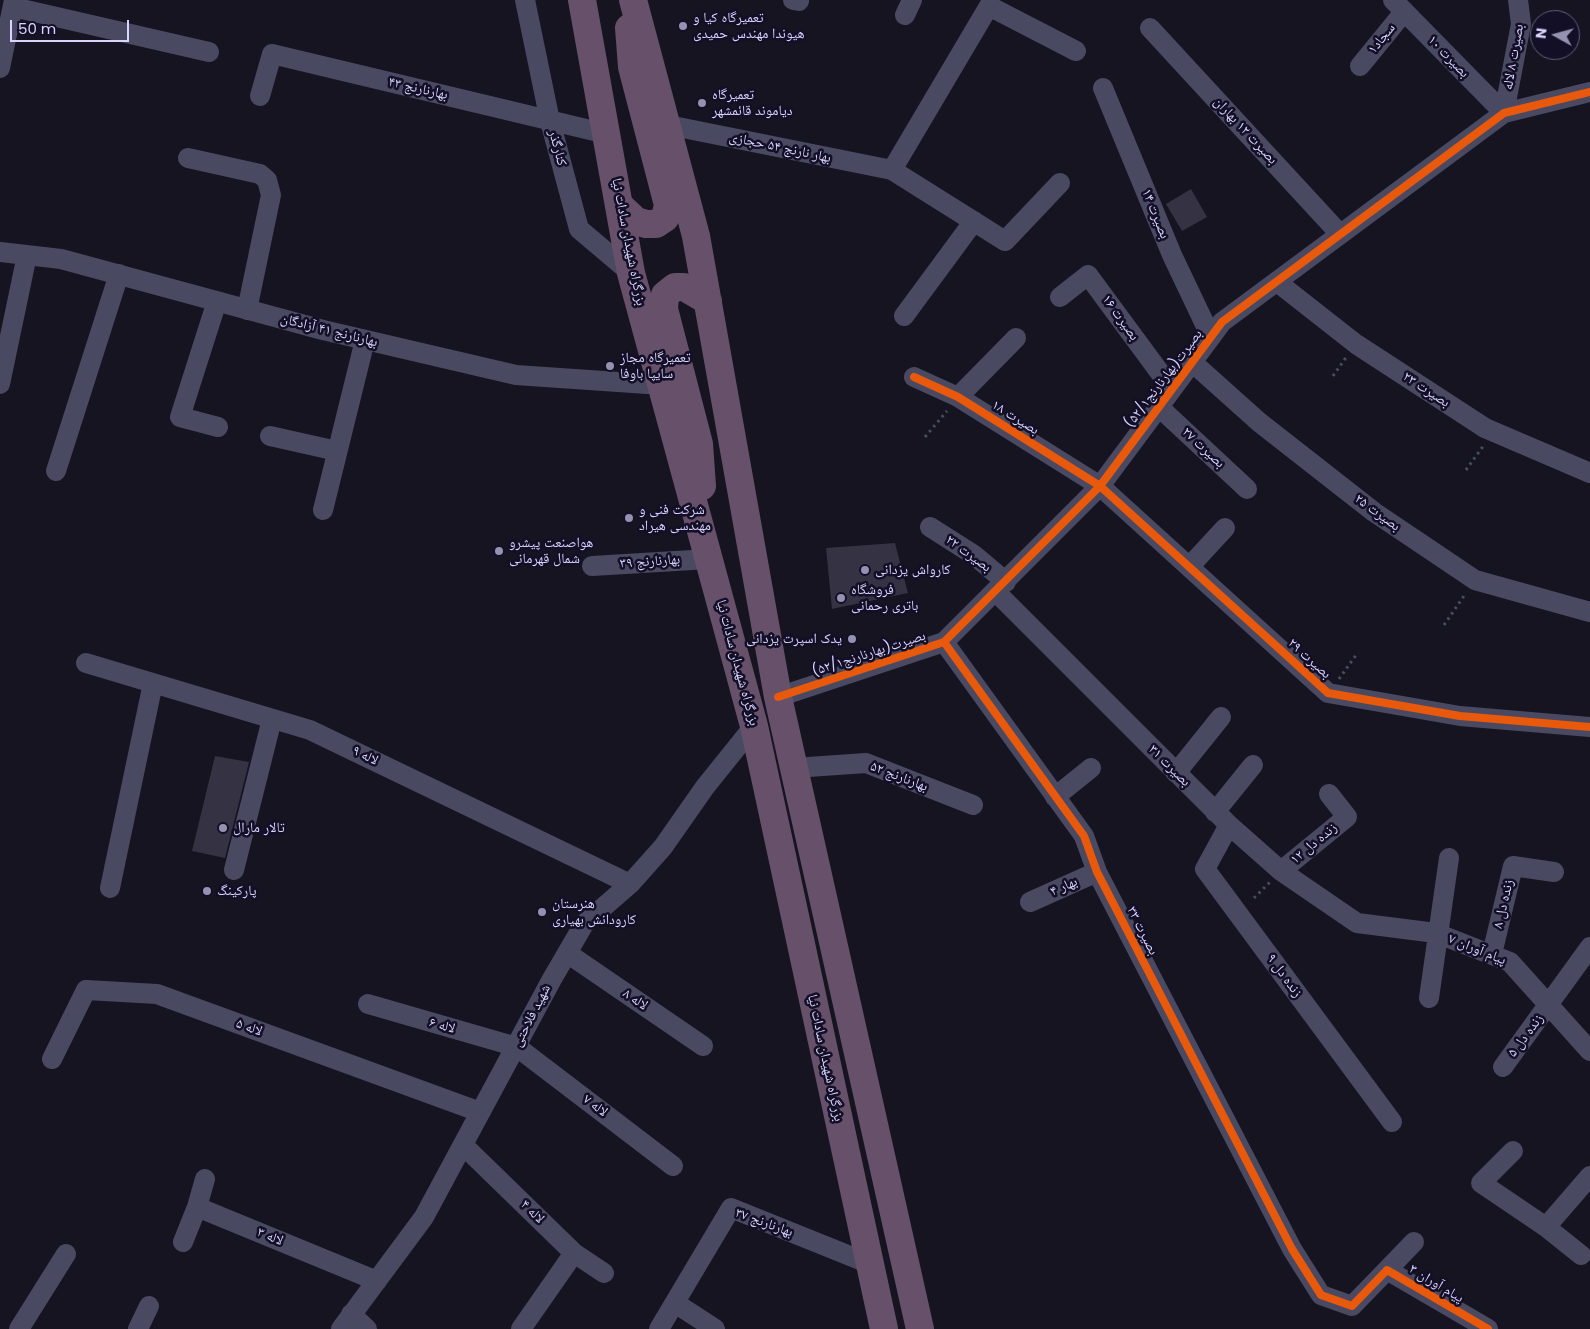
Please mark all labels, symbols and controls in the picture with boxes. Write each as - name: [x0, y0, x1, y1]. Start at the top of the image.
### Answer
- scale bar: [12, 10, 131, 42]
- place label: تعمیرگاه کیا و هیوندا مهندس حمیدی: [693, 10, 805, 42]
- north arrow: [1530, 10, 1580, 60]
- text: 50 m: [18, 18, 56, 39]
- marker: تعمیرگاه کیا و هیوندا مهندس حمیدی: [677, 20, 689, 32]
- street label: سجاد۱: [1365, 20, 1399, 58]
- street label: بصیرت ۸ لاله: [1500, 23, 1528, 91]
- text: N: [1531, 27, 1552, 40]
- street label: بصیرت ۱۰: [1424, 32, 1472, 82]
- street label: بهارنارنج ۴۳: [387, 74, 449, 104]
- place label: تعمیرگاه دیاموند قائمشهر: [712, 87, 793, 120]
- street label: بصیرت ۱۲ بهاران: [1210, 94, 1280, 168]
- marker: تعمیرگاه دیاموند قائمشهر: [696, 97, 708, 109]
- street label: کنارگذر: [544, 128, 570, 168]
- street label: بهار نارنج ۵۴ حجازی: [728, 129, 832, 167]
- street label: بزرگراه شهیدان سادات نیا: [607, 177, 649, 307]
- street label: بصیرت ۱۴: [1137, 186, 1173, 242]
- street label: بصیرت ۱۶: [1098, 292, 1142, 344]
- street label: بهارنارنج ۴۱ آزادگان: [279, 311, 379, 351]
- street label: بصیرت(بهارنارنج۵۲/۱): [1122, 327, 1206, 431]
- place label: تعمیرگاه مجاز سایپا باوفا: [620, 350, 691, 382]
- marker: تعمیرگاه مجاز سایپا باوفا: [604, 360, 616, 372]
- street label: بصیرت ۲۳: [1399, 369, 1453, 411]
- street label: بصیرت ۱۸: [988, 397, 1042, 439]
- street label: بصیرت ۲۷: [1178, 424, 1228, 472]
- street label: بصیرت ۲۵: [1351, 491, 1403, 535]
- place label: شرکت فنی و مهندسی هیراد: [639, 502, 711, 534]
- marker: شرکت فنی و مهندسی هیراد: [623, 512, 635, 524]
- street label: بصیرت ۲۲: [942, 532, 994, 576]
- place label: هواصنعت پیشرو شمال قهرمانی: [509, 535, 593, 568]
- marker: هواصنعت پیشرو شمال قهرمانی: [493, 545, 505, 557]
- street label: بهارنارنج ۳۹: [619, 552, 681, 572]
- place label: کارواش یزدانی: [875, 562, 951, 578]
- marker: کارواش یزدانی: [859, 564, 871, 576]
- place label: فروشگاه باتری رحمانی: [851, 582, 918, 614]
- marker: فروشگاه باتری رحمانی: [835, 592, 847, 604]
- street label: بزرگراه شهیدان سادات نیا: [712, 598, 762, 728]
- street label: بصیرت(بهارنارنج۵۲/۱): [810, 628, 928, 680]
- place label: یدک اسپرت یزدانی: [746, 631, 842, 647]
- marker: یدک اسپرت یزدانی: [846, 633, 858, 645]
- street label: بصیرت ۲۹: [1284, 635, 1334, 683]
- street label: بصیرت ۳۱: [1144, 741, 1194, 791]
- street label: لاله ۹: [349, 743, 381, 769]
- street label: بهارنارنج ۵۲: [868, 758, 930, 796]
- place label: تالار مارال: [233, 820, 285, 836]
- street label: زنده دل ۱۲: [1287, 820, 1341, 868]
- marker: تالار مارال: [217, 822, 229, 834]
- street label: بهار ۴: [1048, 874, 1080, 900]
- street label: زنده دل ۸: [1490, 878, 1518, 930]
- place label: پارکینگ: [217, 883, 257, 899]
- marker: پارکینگ: [201, 885, 213, 897]
- place label: هنرستان کارودانش بهیاری: [552, 896, 636, 929]
- street label: بصیرت ۳۳: [1123, 904, 1161, 958]
- marker: هنرستان کارودانش بهیاری: [536, 906, 548, 918]
- street label: پیام آوران ۷: [1446, 931, 1508, 969]
- street label: زنده دل ۹: [1263, 951, 1305, 1001]
- street label: شهید فلاحتی: [509, 982, 555, 1050]
- street label: لاله ۸: [619, 986, 651, 1014]
- street label: بزرگراه شهیدان سادات نیا: [803, 993, 847, 1123]
- street label: زنده دل ۵: [1504, 1011, 1548, 1061]
- street label: لاله ۶: [427, 1014, 457, 1038]
- street label: لاله ۵: [234, 1016, 264, 1040]
- street label: لاله ۷: [579, 1091, 611, 1121]
- street label: لاله ۴: [517, 1197, 547, 1227]
- street label: بهارنارنج ۳۷: [733, 1205, 795, 1241]
- street label: لاله ۳: [255, 1224, 285, 1250]
- street label: پیام آوران ۳: [1406, 1261, 1466, 1307]

